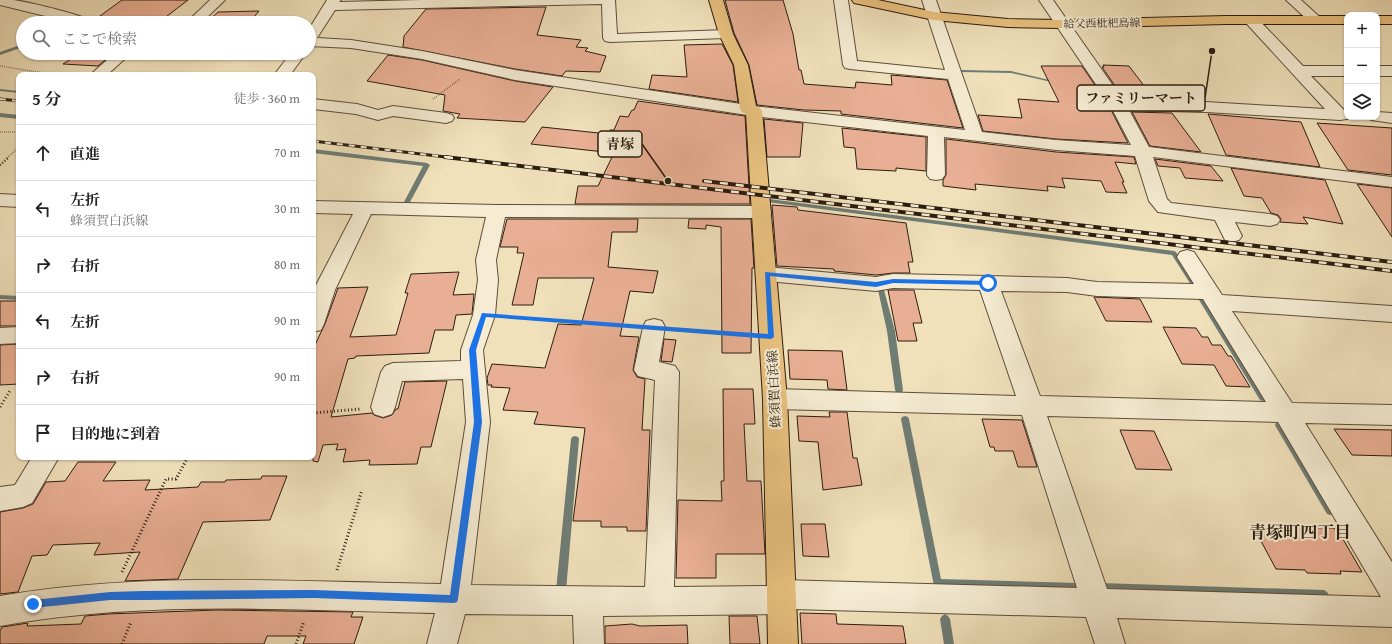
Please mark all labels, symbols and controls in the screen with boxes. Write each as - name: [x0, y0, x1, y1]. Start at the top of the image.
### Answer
- map controls: [1344, 12, 1380, 120]
- button: +: [1344, 12, 1380, 48]
- street label: 給父西枇杷島線: [1063, 14, 1141, 32]
- search box: [16, 16, 316, 60]
- icon: search: [30, 27, 52, 49]
- text: ここで検索: [62, 28, 137, 49]
- button: −: [1344, 48, 1380, 84]
- button: layers: [1344, 84, 1380, 120]
- callout: ファミリーマート: [1077, 85, 1205, 111]
- text: 5 分: [32, 86, 62, 111]
- text: ファミリーマート: [1085, 88, 1197, 108]
- text: 徒歩 · 360 m: [234, 89, 300, 108]
- callout: 青塚: [598, 131, 642, 157]
- text: 青塚: [606, 134, 634, 154]
- icon: ahead: [32, 142, 54, 164]
- text: 直進: [70, 143, 100, 164]
- text: 70 m: [274, 143, 300, 162]
- text: 左折: [70, 189, 100, 210]
- icon: left: [32, 198, 54, 220]
- text: 30 m: [274, 199, 300, 218]
- text: 蜂須賀白浜線: [70, 211, 148, 230]
- icon: right: [32, 254, 54, 276]
- text: 右折: [70, 255, 100, 276]
- text: 80 m: [274, 255, 300, 274]
- route start: [979, 274, 997, 292]
- icon: left: [32, 310, 54, 332]
- text: 左折: [70, 311, 100, 332]
- text: 90 m: [274, 311, 300, 330]
- street label: 蜂須賀白浜線: [762, 350, 786, 428]
- icon: right: [32, 366, 54, 388]
- text: 右折: [70, 367, 100, 388]
- text: 90 m: [274, 367, 300, 386]
- icon: arrive: [32, 422, 54, 444]
- text: 目的地に到着: [70, 423, 160, 444]
- district label: 青塚町四丁目: [1249, 519, 1351, 544]
- route end: [24, 595, 42, 613]

